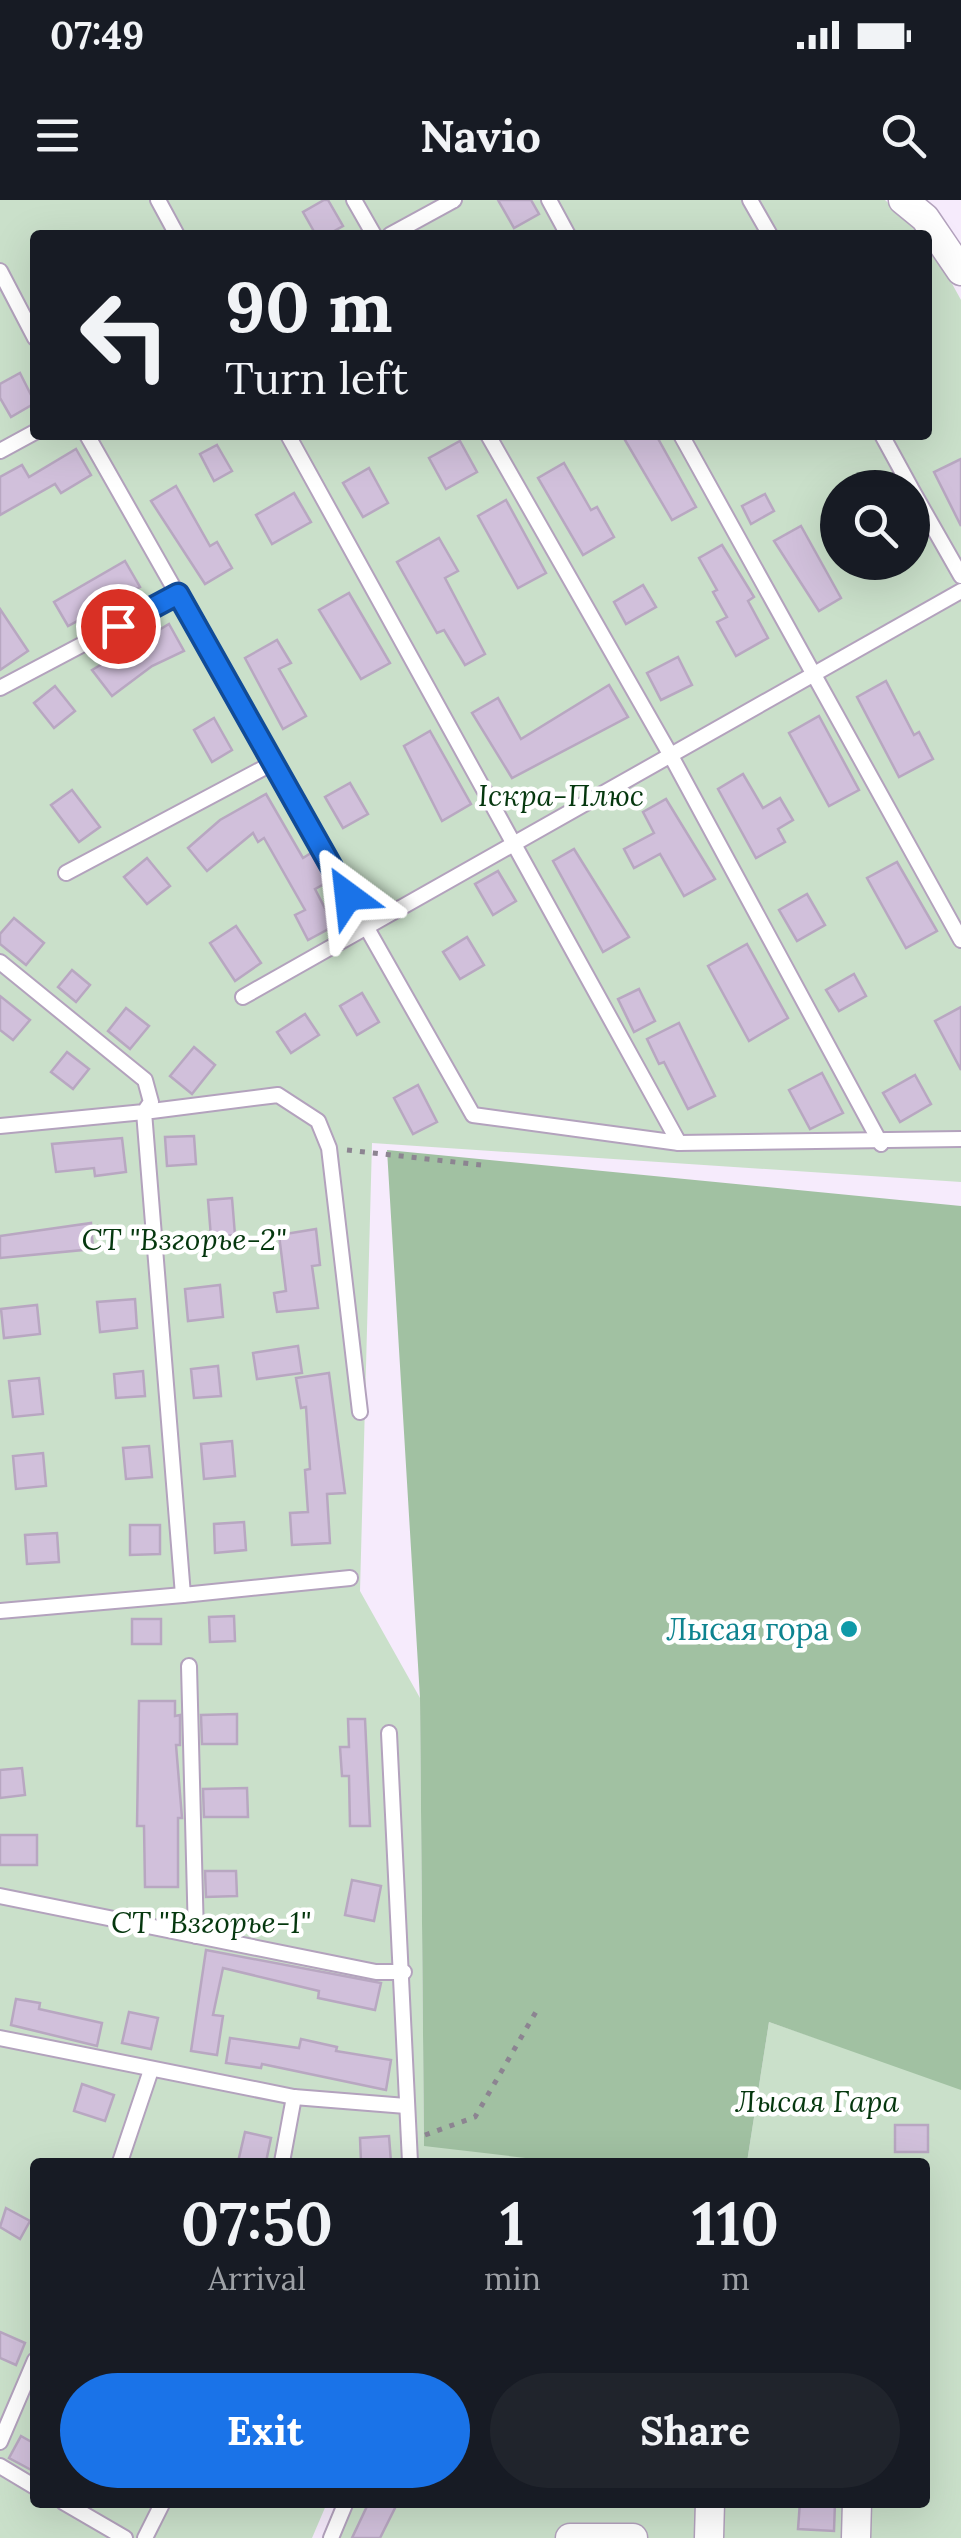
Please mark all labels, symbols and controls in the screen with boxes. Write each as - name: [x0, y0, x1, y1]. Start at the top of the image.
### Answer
- text: 07:49: [50, 11, 144, 59]
- text: Navio: [420, 107, 541, 164]
- icon: menu: [30, 108, 85, 163]
- icon: search: [876, 108, 931, 163]
- text: 90 m: [225, 262, 393, 351]
- icon: left: [60, 270, 190, 400]
- text: Turn left: [225, 349, 408, 406]
- map controls: [820, 470, 930, 580]
- button: search: [820, 470, 930, 580]
- pin: [76, 584, 161, 669]
- icon: arrive: [91, 599, 146, 654]
- park label: Іскра-Плюс: [478, 776, 644, 814]
- position arrow: [296, 844, 400, 948]
- park label: СТ "Взгорье-2": [82, 1220, 286, 1258]
- place label: Лысая гора: [666, 1610, 829, 1648]
- marker: Лысая гора: [838, 1618, 860, 1640]
- park label: СТ "Взгорье-1": [111, 1903, 311, 1941]
- park label: Лысая Гара: [735, 2082, 899, 2120]
- text: 07:50: [181, 2185, 333, 2261]
- text: 1: [500, 2185, 525, 2261]
- text: 110: [692, 2185, 779, 2261]
- text: Arrival: [208, 2258, 306, 2299]
- text: min: [484, 2258, 541, 2299]
- text: m: [721, 2258, 750, 2299]
- button: Exit: [60, 2373, 470, 2488]
- button: Share: [490, 2373, 900, 2488]

